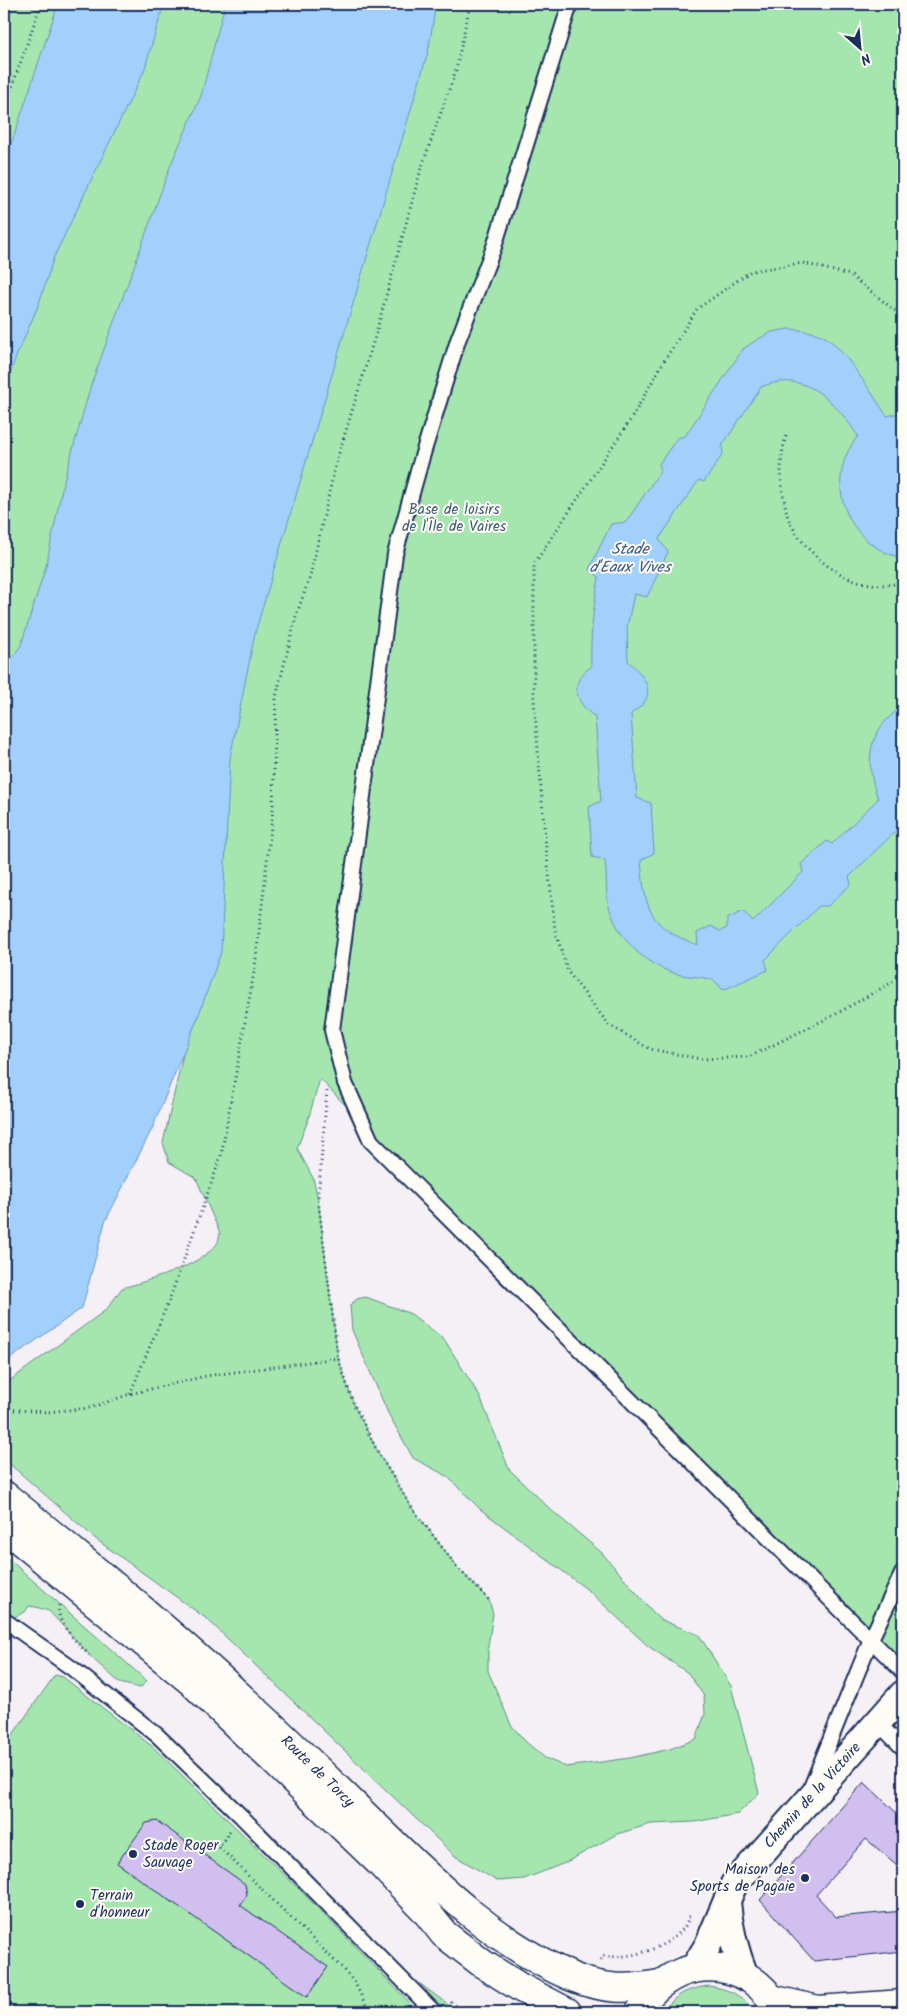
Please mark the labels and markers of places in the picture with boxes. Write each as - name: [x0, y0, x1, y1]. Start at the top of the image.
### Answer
- place label: Stade Roger Sauvage: [143, 1834, 219, 1875]
- marker: Stade Roger Sauvage: [127, 1848, 139, 1860]
- place label: Maison des Sports de Pagaie: [690, 1858, 796, 1899]
- marker: Maison des Sports de Pagaie: [799, 1872, 811, 1884]
- place label: Terrain d'honneur: [90, 1884, 150, 1925]
- marker: Terrain d'honneur: [74, 1898, 86, 1910]

